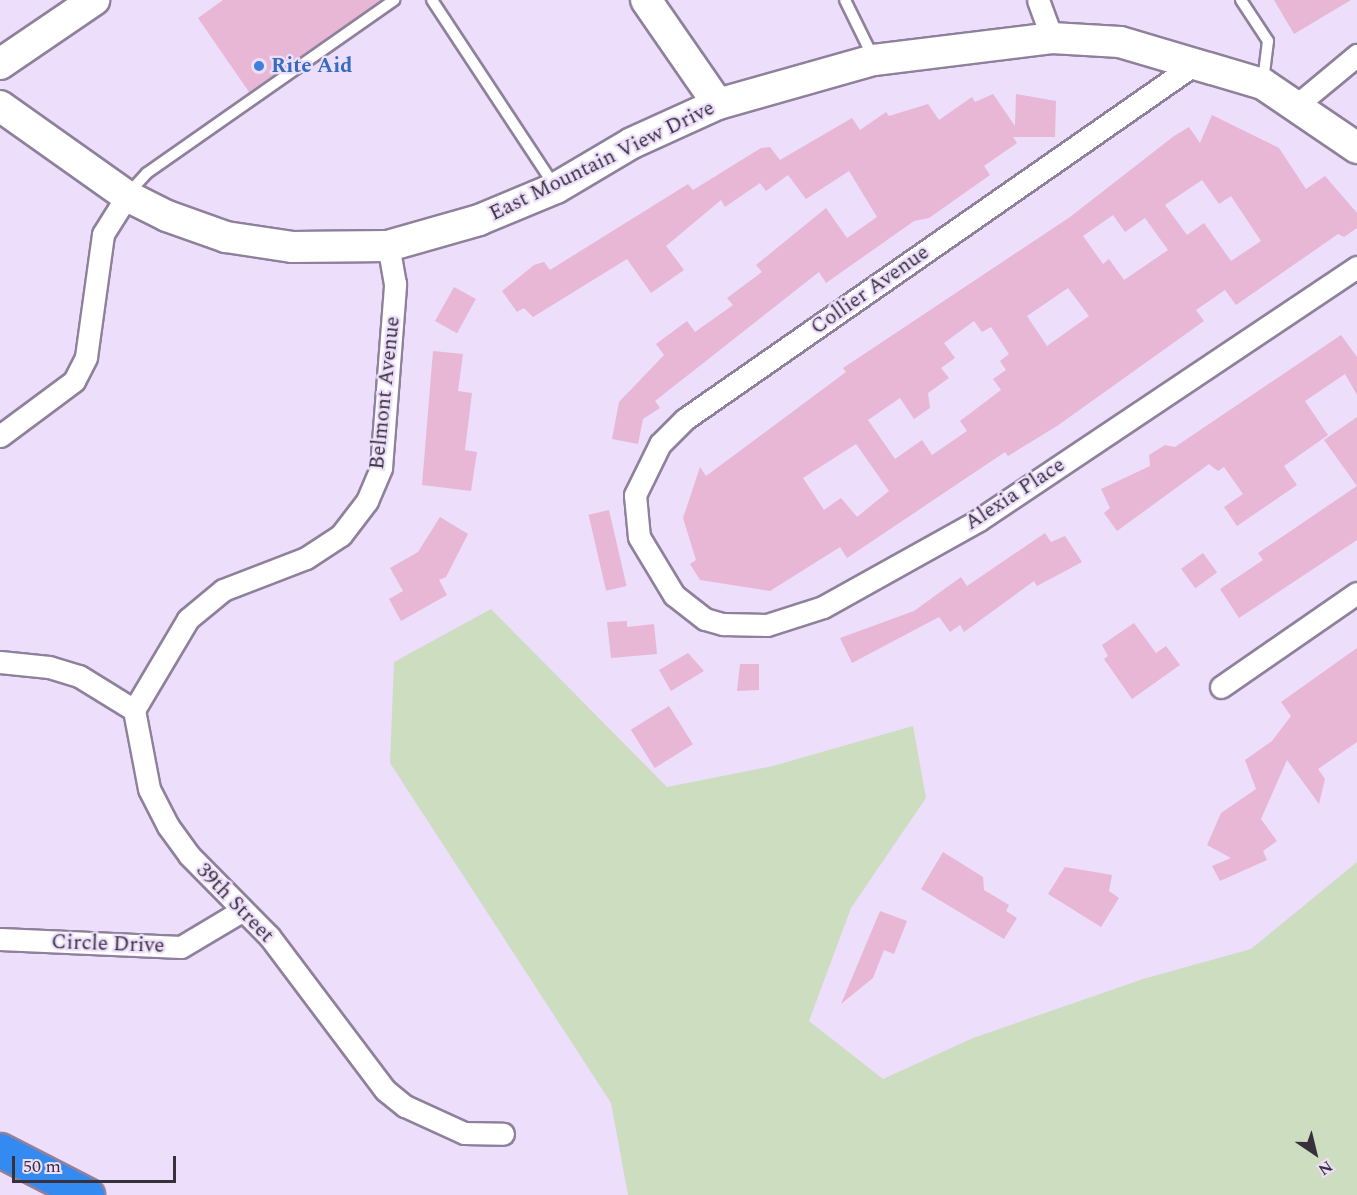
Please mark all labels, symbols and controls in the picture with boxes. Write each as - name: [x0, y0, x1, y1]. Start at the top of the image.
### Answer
- place label: Rite Aid: [271, 53, 352, 79]
- marker: Rite Aid: [252, 59, 266, 73]
- street label: East Mountain View Drive: [485, 95, 719, 227]
- street label: Collier Avenue: [806, 240, 934, 340]
- street label: Belmont Avenue: [364, 315, 406, 471]
- street label: Alexia Place: [960, 452, 1070, 536]
- street label: 39th Street: [191, 858, 279, 948]
- street label: Circle Drive: [51, 929, 165, 959]
- north arrow: [1285, 1123, 1345, 1183]
- scale bar: [15, 1144, 178, 1182]
- text: 50 m: [23, 1153, 61, 1180]
- text: N: [1313, 1154, 1338, 1181]

